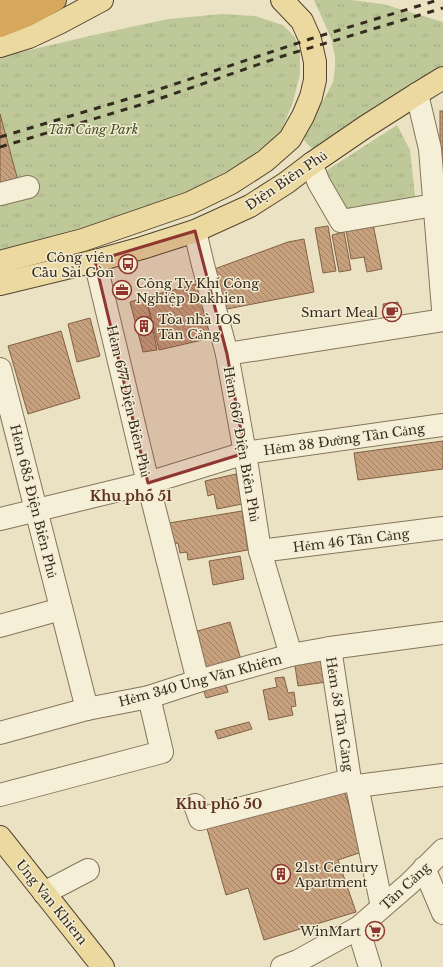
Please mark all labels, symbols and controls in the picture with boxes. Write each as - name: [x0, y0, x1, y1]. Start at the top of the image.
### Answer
- park label: Tân Cảng Park: [48, 121, 139, 138]
- street label: Điện Biên Phủ: [242, 147, 331, 214]
- place label: Công viên Cầu Sài Gòn: [31, 249, 114, 281]
- bus stop icon: Công viên Cầu Sài Gòn: [117, 253, 139, 275]
- place label: Công Ty Khí Công Nghiệp Dakhien: [136, 275, 259, 307]
- office icon: Công Ty Khí Công Nghiệp Dakhien: [111, 279, 133, 301]
- cafe icon: Smart Meal: [381, 301, 403, 323]
- place label: Smart Meal: [301, 304, 378, 321]
- place label: Tòa nhà IOS Tân Cảng: [158, 311, 241, 343]
- building icon: Tòa nhà IOS Tân Cảng: [133, 315, 155, 337]
- street label: Hẻm 677 Điện Biên Phủ: [103, 323, 154, 479]
- street label: Hẻm 667 Điện Biên Phủ: [219, 365, 264, 524]
- street label: Hẻm 38 Đường Tân Cảng: [262, 420, 426, 459]
- street label: Hẻm 685 Điện Biên Phủ: [6, 423, 61, 580]
- district label: Khu phố 51: [90, 487, 172, 505]
- street label: Hẻm 46 Tân Cảng: [292, 525, 410, 556]
- street label: Hẻm 340 Ung Văn Khiêm: [117, 650, 284, 711]
- street label: Hẻm 58 Tân Cảng: [322, 655, 357, 773]
- district label: Khu phố 50: [176, 795, 262, 813]
- street label: Ung Van Khiem: [12, 856, 91, 948]
- place label: 21st Century Apartment: [294, 859, 379, 891]
- street label: Tân Cảng: [377, 859, 434, 914]
- building icon: 21st Century Apartment: [270, 863, 292, 885]
- supermarket icon: WinMart: [364, 920, 386, 942]
- place label: WinMart: [299, 923, 361, 940]

